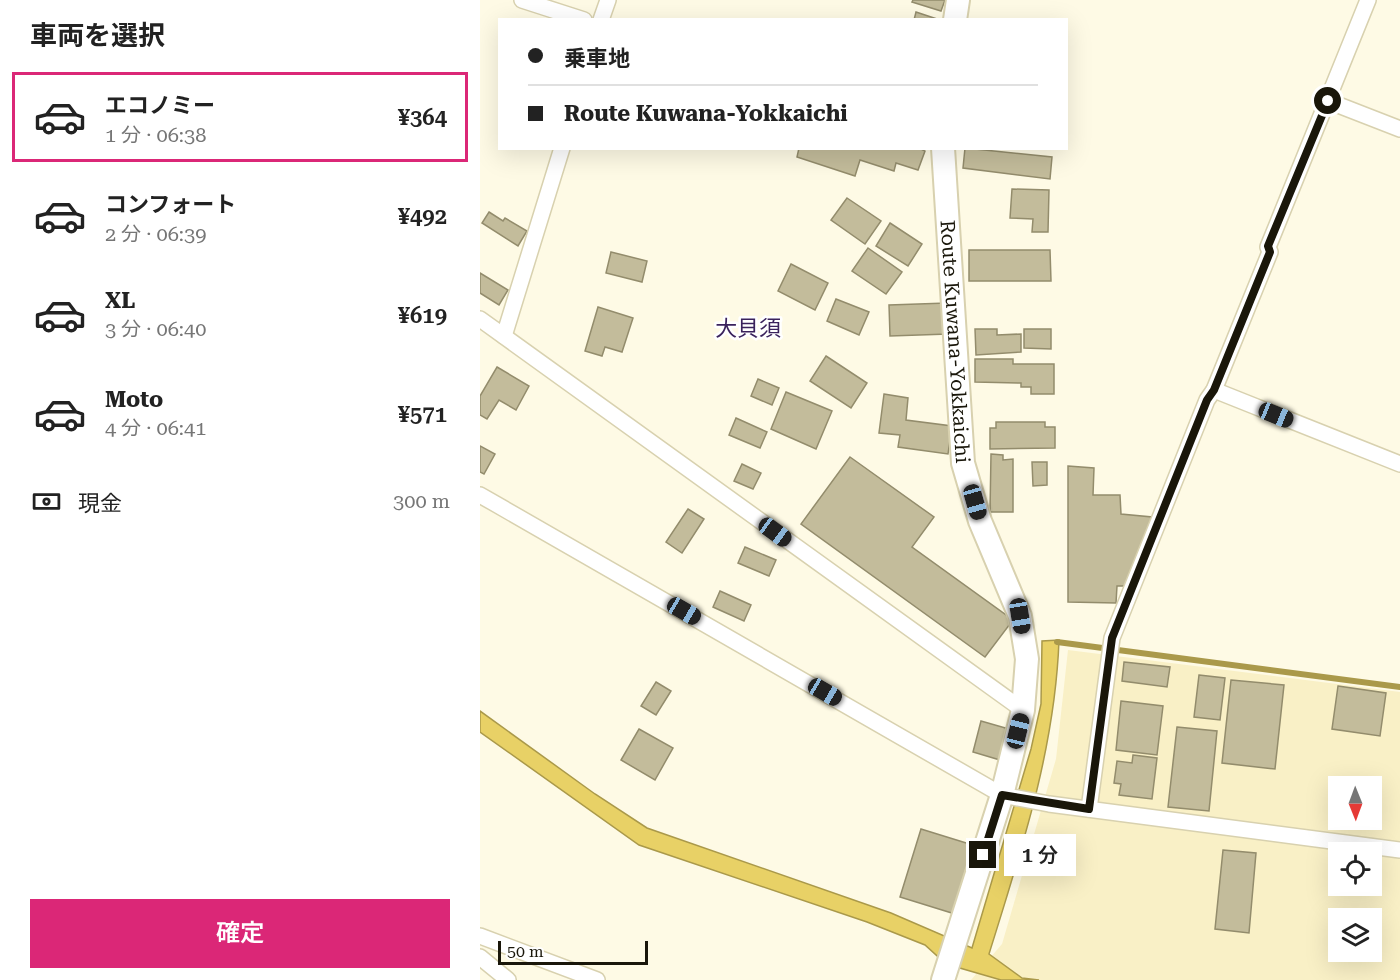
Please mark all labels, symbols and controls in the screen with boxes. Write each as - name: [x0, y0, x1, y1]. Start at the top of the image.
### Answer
- text: 車両を選択: [30, 20, 165, 52]
- text: 乗車地: [564, 46, 630, 71]
- route start: [1314, 87, 1341, 114]
- icon: car: [33, 90, 87, 144]
- text: エコノミー: [105, 93, 215, 118]
- text: Route Kuwana-Yokkaichi: [564, 101, 848, 126]
- text: ¥364: [398, 105, 447, 130]
- text: 1 分 · 06:38: [105, 123, 206, 147]
- icon: car: [33, 189, 87, 243]
- text: コンフォート: [105, 192, 236, 217]
- text: ¥492: [398, 204, 447, 229]
- street label: Route Kuwana-Yokkaichi: [936, 219, 975, 464]
- text: 2 分 · 06:39: [105, 222, 206, 246]
- icon: car: [33, 288, 87, 342]
- text: XL: [105, 288, 135, 313]
- text: ¥619: [398, 303, 447, 328]
- district label: 大貝須: [715, 316, 781, 341]
- text: 3 分 · 06:40: [105, 317, 206, 341]
- icon: car: [33, 387, 87, 441]
- text: Moto: [105, 387, 163, 412]
- car: [1256, 400, 1296, 430]
- text: ¥571: [398, 402, 447, 427]
- text: 4 分 · 06:41: [105, 416, 206, 440]
- car: [961, 482, 989, 522]
- icon: cash: [30, 485, 63, 518]
- text: 300 m: [393, 489, 450, 513]
- text: 現金: [78, 491, 122, 516]
- car: [755, 514, 795, 550]
- car: [664, 594, 704, 628]
- car: [1008, 597, 1032, 635]
- car: [805, 675, 845, 709]
- car: [1005, 711, 1031, 751]
- north arrow: [1328, 776, 1382, 830]
- map controls: [1328, 776, 1382, 962]
- callout: 1 分: [1004, 834, 1076, 876]
- route end: [969, 841, 996, 868]
- button: locate: [1328, 842, 1382, 896]
- text: 1 分: [1022, 843, 1058, 867]
- button: 確定: [30, 899, 450, 968]
- button: layers: [1328, 908, 1382, 962]
- scale bar: [498, 938, 648, 966]
- text: 50 m: [507, 942, 544, 961]

